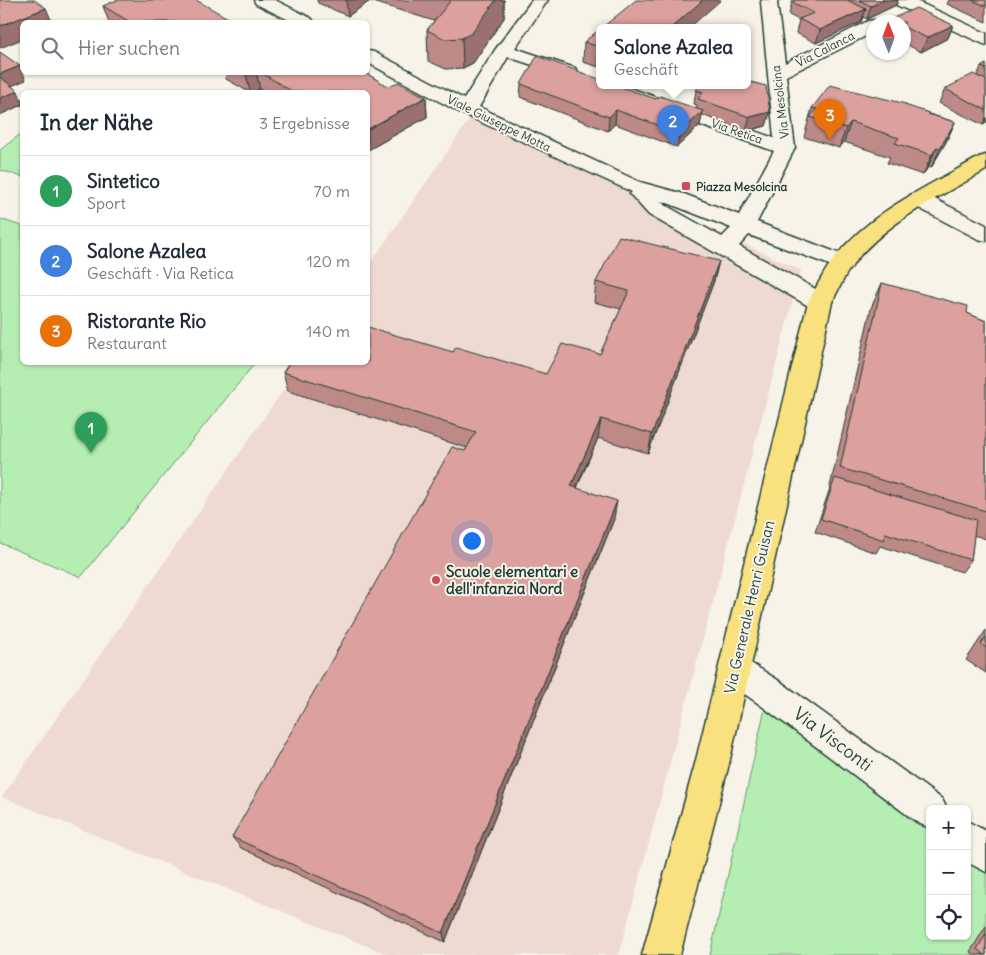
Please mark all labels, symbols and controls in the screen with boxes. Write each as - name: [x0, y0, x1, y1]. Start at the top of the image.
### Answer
- north arrow: [866, 15, 911, 60]
- search box: [20, 20, 370, 75]
- popup: [596, 24, 751, 89]
- street label: Via Calanca: [793, 28, 857, 70]
- icon: search: [38, 34, 66, 62]
- text: Salone Azalea: [614, 35, 733, 59]
- text: Hier suchen: [78, 36, 180, 60]
- text: Geschäft: [614, 59, 678, 79]
- street label: Via Mesolcina: [768, 64, 792, 139]
- street label: Viale Giuseppe Motta: [445, 91, 553, 155]
- pin: 3: [814, 99, 846, 140]
- pin: 2: [657, 105, 689, 146]
- text: In der Nähe: [40, 109, 153, 136]
- text: 3 Ergebnisse: [259, 113, 350, 133]
- street label: Via Retica: [709, 115, 765, 147]
- text: Sintetico: [87, 169, 160, 193]
- place label: Piazza Mesolcina: [696, 179, 788, 194]
- marker: Piazza Mesolcina: [680, 180, 692, 192]
- text: 1: [53, 181, 59, 201]
- text: 70 m: [314, 181, 350, 201]
- text: Sport: [87, 193, 126, 213]
- text: Salone Azalea: [87, 239, 206, 263]
- text: 2: [52, 251, 60, 271]
- text: 120 m: [307, 251, 350, 271]
- text: Geschäft · Via Retica: [87, 263, 234, 283]
- text: Ristorante Rio: [87, 309, 206, 333]
- text: 3: [51, 321, 61, 341]
- text: 140 m: [306, 321, 350, 341]
- text: Restaurant: [87, 333, 167, 353]
- pin: 1: [75, 412, 107, 453]
- street label: Via Generale Henri Guisan: [720, 518, 778, 696]
- your location: [459, 528, 485, 554]
- place label: Scuole elementari e dell'infanzia Nord: [446, 562, 578, 598]
- marker: Scuole elementari e dell'infanzia Nord: [430, 574, 442, 586]
- street label: Via Visconti: [789, 702, 877, 776]
- map controls: [926, 805, 971, 940]
- button: +: [926, 805, 971, 850]
- button: −: [926, 850, 971, 895]
- button: locate: [926, 895, 971, 940]

